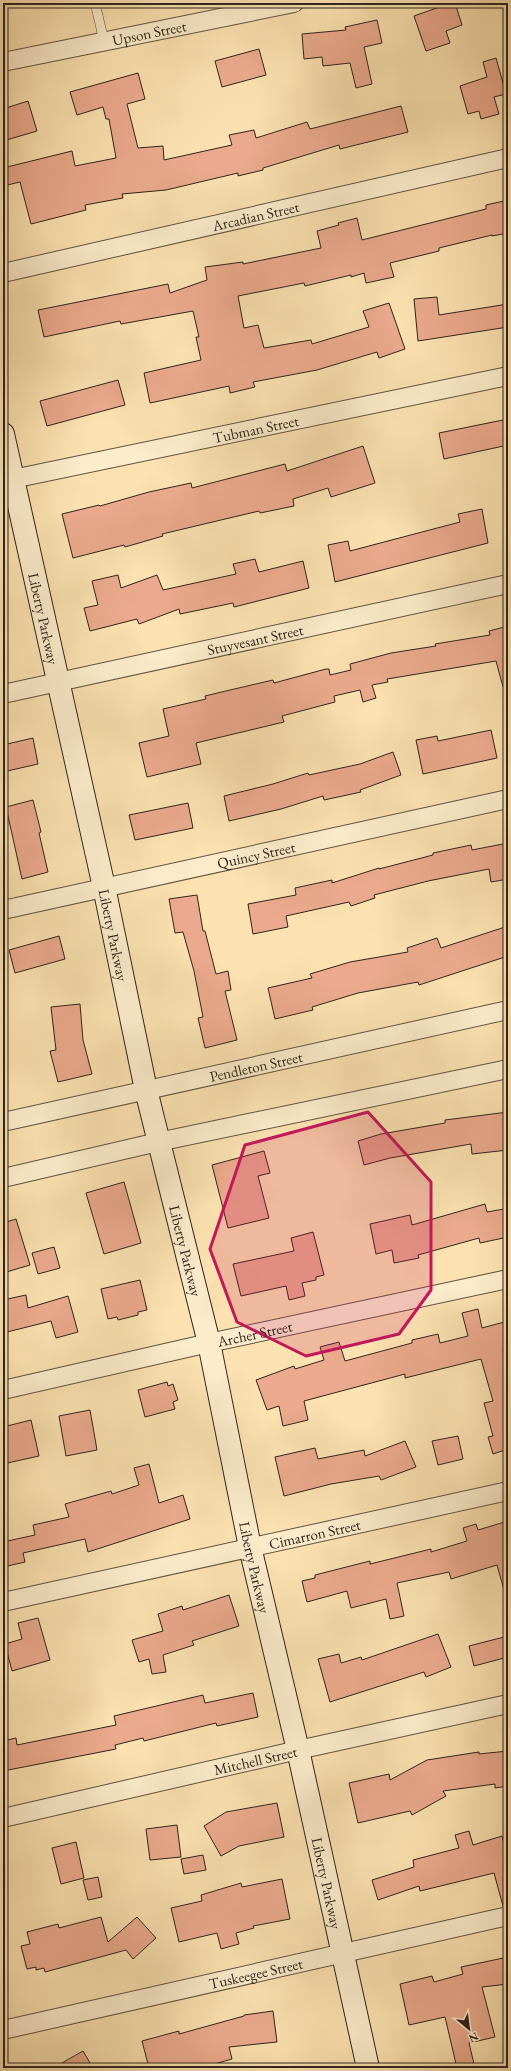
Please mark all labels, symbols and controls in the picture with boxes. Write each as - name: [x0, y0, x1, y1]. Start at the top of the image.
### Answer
- street label: Upson Street: [110, 16, 188, 49]
- street label: Arcadian Street: [209, 196, 301, 235]
- street label: Tubman Street: [211, 410, 301, 447]
- street label: Liberty Parkway: [25, 571, 64, 667]
- street label: Stuyvesant Street: [205, 619, 305, 659]
- street label: Quincy Street: [215, 837, 297, 872]
- street label: Liberty Parkway: [95, 887, 133, 983]
- street label: Pendleton Street: [208, 1046, 304, 1085]
- street label: Liberty Parkway: [165, 1203, 207, 1299]
- street label: Archer Street: [214, 1316, 294, 1351]
- street label: Cimarron Street: [267, 1514, 362, 1553]
- street label: Liberty Parkway: [236, 1520, 275, 1615]
- street label: Mitchell Street: [212, 1741, 299, 1779]
- street label: Liberty Parkway: [308, 1835, 347, 1931]
- street label: Tuskeegee Street: [207, 1953, 305, 1993]
- north arrow: [449, 2009, 489, 2049]
- text: N: [466, 2029, 481, 2046]

